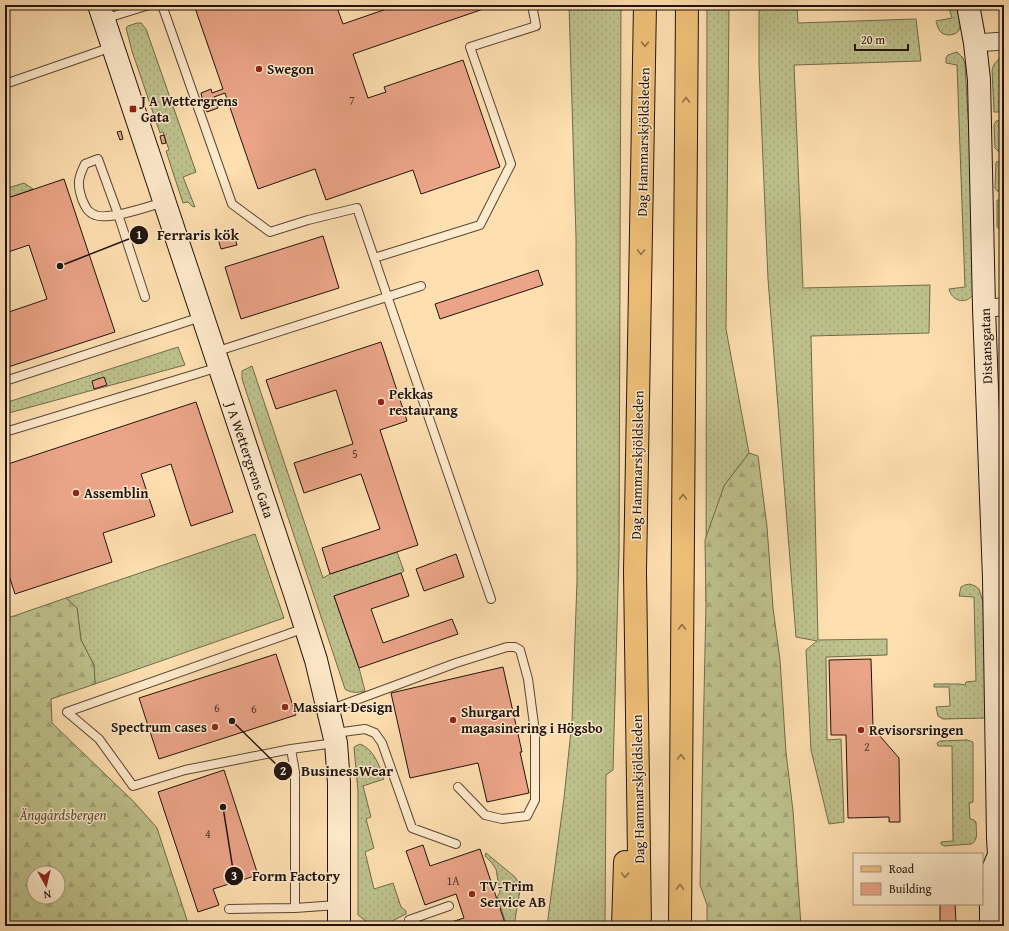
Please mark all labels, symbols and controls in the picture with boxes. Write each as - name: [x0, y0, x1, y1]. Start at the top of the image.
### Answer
- scale bar: [855, 26, 908, 52]
- text: 20 m: [861, 31, 885, 48]
- one-way arrow: [641, 41, 649, 47]
- place label: Swegon: [267, 59, 315, 79]
- marker: Swegon: [254, 64, 264, 74]
- street label: Dag Hammarskjöldsleden: [632, 67, 654, 217]
- place label: J A Wettergrens Gata: [139, 91, 238, 127]
- house number: 7: [349, 92, 355, 109]
- one-way arrow: [682, 97, 690, 103]
- marker: J A Wettergrens Gata: [128, 104, 138, 114]
- callout: Ferraris kök: [129, 221, 247, 248]
- text: Ferraris kök: [157, 224, 240, 245]
- text: 1: [136, 226, 142, 243]
- one-way arrow: [637, 249, 645, 255]
- street label: Distansgatan: [975, 308, 997, 384]
- place label: Pekkas restaurang: [389, 384, 458, 420]
- street label: Dag Hammarskjöldsleden: [626, 390, 648, 540]
- marker: Pekkas restaurang: [376, 397, 386, 407]
- street label: J A Wettergrens Gata: [220, 398, 279, 521]
- house number: 5: [352, 445, 358, 462]
- place label: Assemblin: [84, 483, 149, 503]
- marker: Assemblin: [71, 488, 81, 498]
- one-way arrow: [679, 494, 687, 500]
- one-way arrow: [678, 624, 686, 630]
- place label: Massiart Design: [293, 697, 393, 717]
- house number: 6: [214, 699, 220, 716]
- house number: 6: [251, 700, 257, 717]
- marker: Massiart Design: [280, 702, 290, 712]
- place label: Shurgard magasinering i Högsbo: [461, 702, 603, 738]
- street label: Dag Hammarskjöldsleden: [627, 714, 649, 864]
- marker: Shurgard magasinering i Högsbo: [448, 715, 458, 725]
- place label: Spectrum cases: [111, 717, 207, 737]
- place label: Revisorsringen: [869, 720, 964, 740]
- marker: Spectrum cases: [210, 722, 220, 732]
- marker: Revisorsringen: [856, 725, 866, 735]
- house number: 2: [864, 738, 870, 755]
- one-way arrow: [677, 754, 685, 760]
- callout: BusinessWear: [273, 757, 401, 784]
- text: BusinessWear: [301, 760, 393, 781]
- text: 2: [280, 762, 286, 779]
- park label: Änggårdsbergen: [18, 805, 107, 825]
- house number: 4: [205, 825, 211, 842]
- legend: [853, 853, 983, 905]
- text: Road: [889, 860, 915, 877]
- callout: Form Factory: [224, 862, 349, 889]
- north arrow: [26, 865, 66, 905]
- text: Form Factory: [252, 865, 340, 886]
- text: 3: [231, 867, 237, 884]
- house number: 1A: [446, 872, 460, 889]
- one-way arrow: [621, 872, 629, 878]
- place label: TV-Trim Service AB: [480, 876, 546, 912]
- text: Building: [889, 880, 932, 897]
- one-way arrow: [676, 884, 684, 890]
- text: N: [42, 886, 52, 903]
- marker: TV-Trim Service AB: [467, 889, 477, 899]

